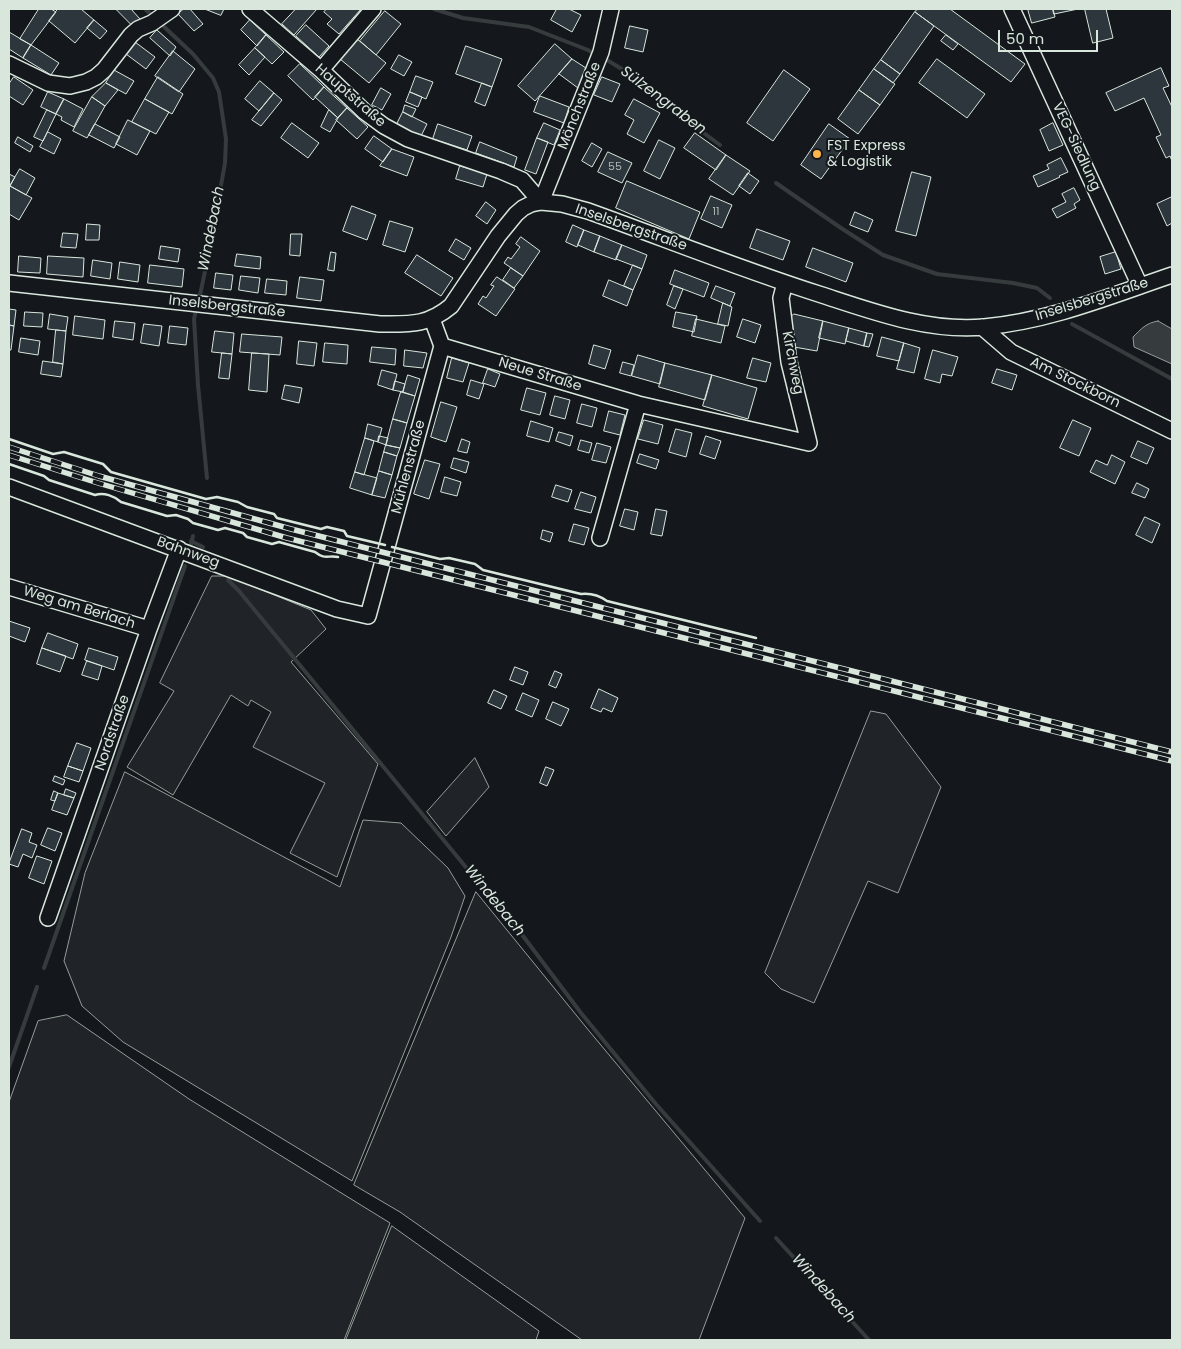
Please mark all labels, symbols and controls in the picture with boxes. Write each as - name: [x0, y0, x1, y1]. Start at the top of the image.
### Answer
- scale bar: [1001, 20, 1101, 52]
- text: 50 m: [1006, 28, 1044, 49]
- street label: Mönchstraße: [555, 60, 605, 152]
- street label: Hauptstraße: [311, 61, 389, 131]
- water label: Sülzengraben: [617, 63, 709, 139]
- street label: VEG-Siedlung: [1048, 100, 1104, 194]
- place label: FST Express & Logistik: [827, 138, 905, 170]
- marker: FST Express & Logistik: [811, 148, 823, 160]
- house number: 55: [608, 160, 622, 174]
- water label: Windebach: [195, 185, 229, 273]
- street label: Inselsbergstraße: [573, 201, 689, 255]
- house number: 11: [712, 205, 720, 219]
- street label: Inselsbergstraße: [1033, 275, 1151, 325]
- street label: Inselsbergstraße: [168, 293, 286, 321]
- street label: Kirchweg: [778, 330, 806, 396]
- street label: Neue Straße: [496, 354, 584, 396]
- street label: Am Stockborn: [1027, 354, 1123, 412]
- street label: Mühlenstraße: [388, 418, 430, 516]
- street label: Bahnweg: [154, 534, 222, 572]
- street label: Weg am Berlach: [21, 583, 137, 633]
- street label: Nordstraße: [92, 693, 134, 773]
- water label: Windebach: [460, 862, 528, 940]
- water label: Windebach: [787, 1251, 859, 1327]

